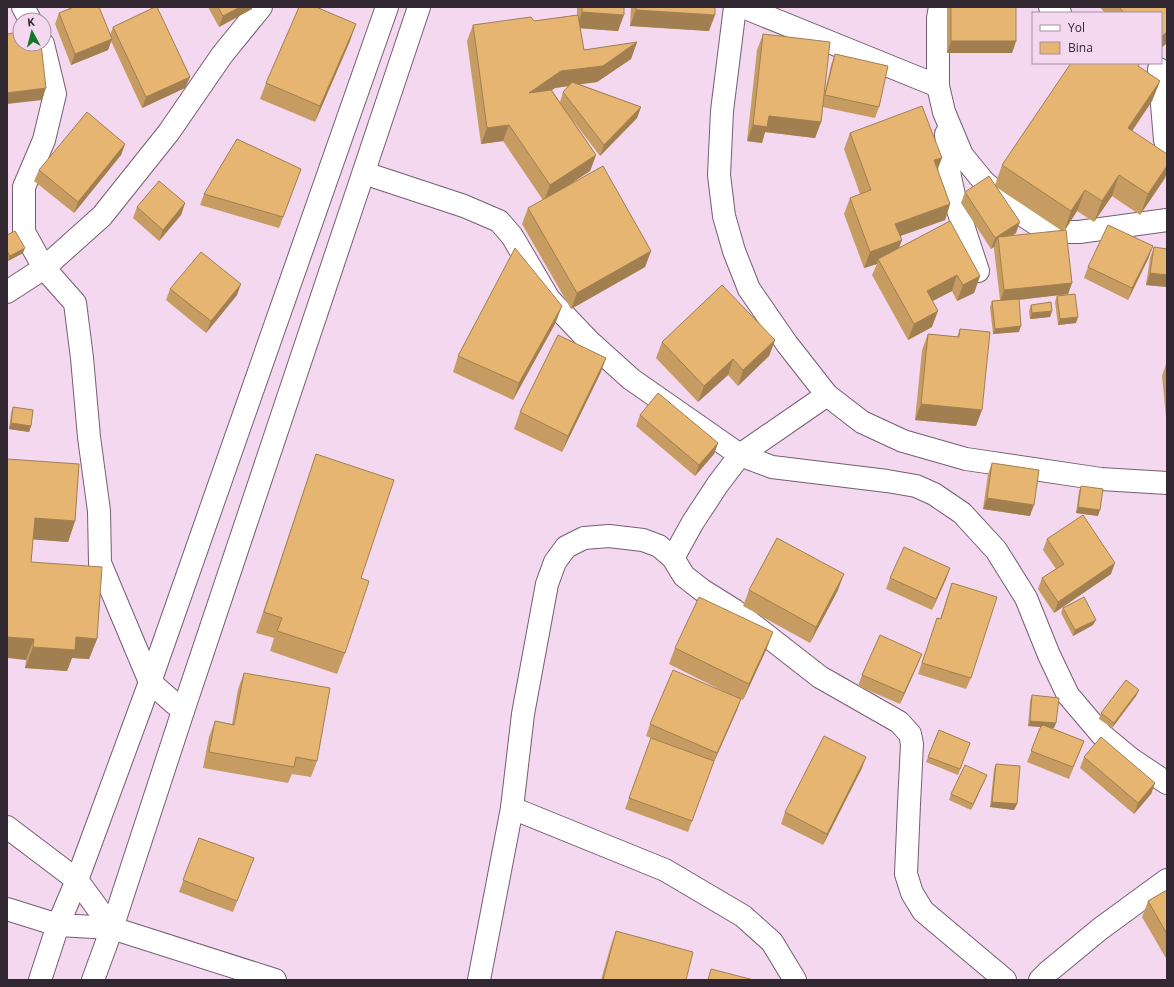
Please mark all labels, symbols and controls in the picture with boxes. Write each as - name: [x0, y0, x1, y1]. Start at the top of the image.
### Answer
- north arrow: [12, 12, 52, 52]
- legend: [1032, 12, 1162, 64]
- text: K: [26, 14, 36, 29]
- text: Yol: [1068, 19, 1085, 36]
- text: Bina: [1068, 39, 1093, 56]

